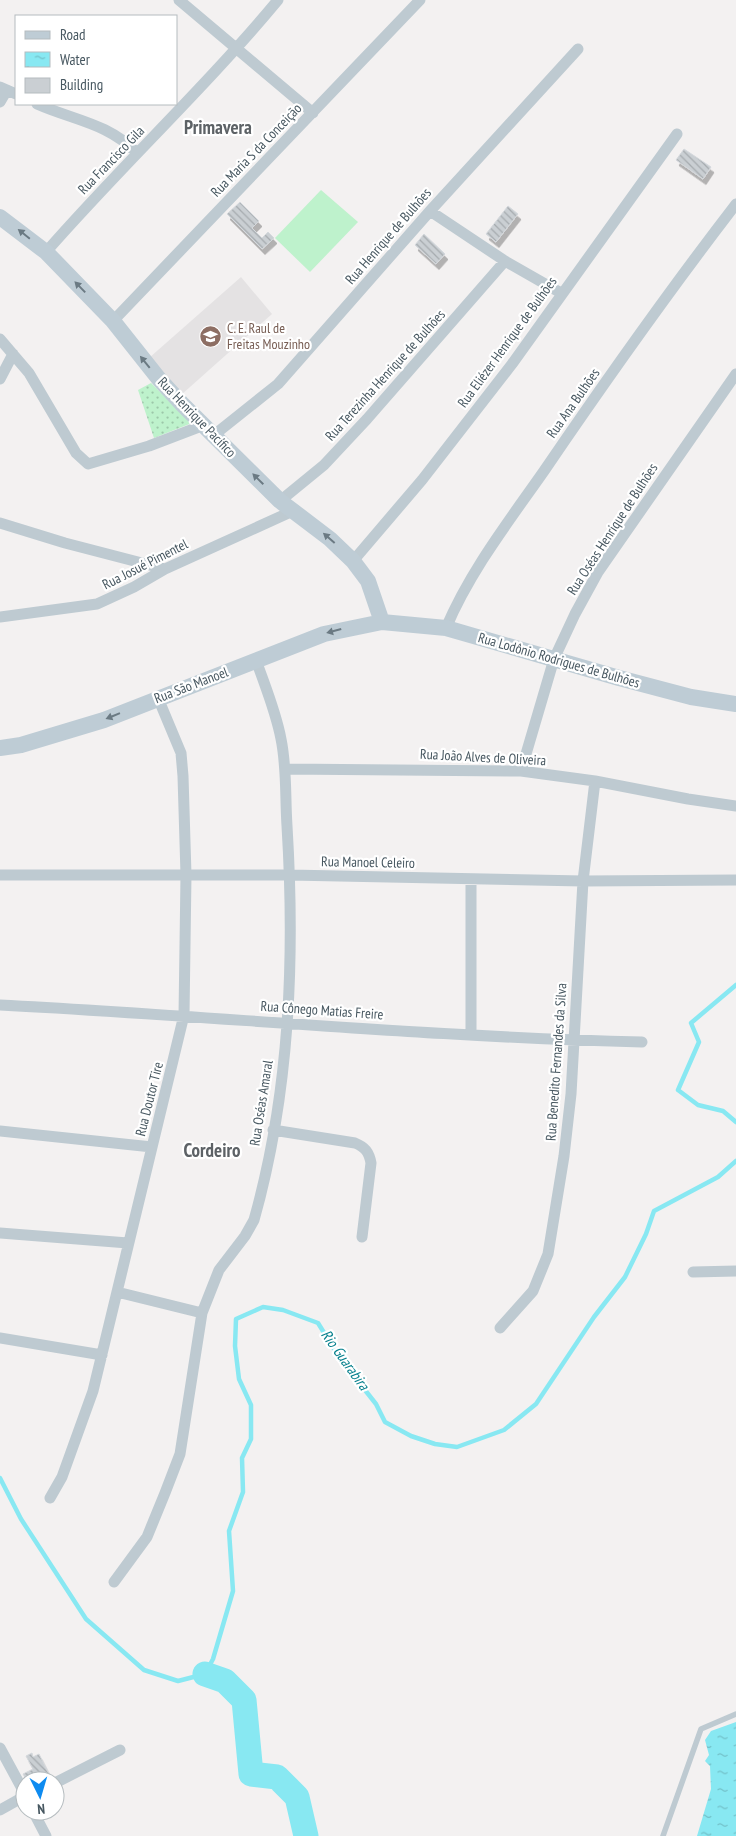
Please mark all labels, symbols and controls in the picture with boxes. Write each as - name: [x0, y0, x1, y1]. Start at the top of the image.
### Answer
- legend: [15, 15, 178, 105]
- text: Road: [60, 25, 86, 44]
- text: Water: [60, 50, 91, 69]
- text: Building: [60, 75, 103, 94]
- street label: Rua Maria S da Conceição: [207, 99, 305, 201]
- district label: Primavera: [184, 115, 252, 139]
- street label: Rua Francisco Gila: [74, 122, 148, 198]
- street label: Rua Henrique de Bulhões: [341, 184, 435, 288]
- one-way arrow: [17, 229, 30, 240]
- street label: Rua Eliézer Henrique de Bulhões: [453, 273, 561, 411]
- one-way arrow: [74, 281, 86, 293]
- street label: Rua Terezinha Henrique de Bulhões: [321, 305, 449, 444]
- place label: C. E. Raul de Freitas Mouzinho: [227, 319, 310, 353]
- school or university icon: C. E. Raul de Freitas Mouzinho: [199, 324, 223, 348]
- one-way arrow: [139, 356, 150, 369]
- street label: Rua Ana Bulhões: [542, 364, 604, 441]
- street label: Rua Henrique Pacífico: [154, 373, 240, 461]
- street label: Rua Oséas Henrique de Bulhões: [563, 460, 661, 598]
- one-way arrow: [252, 473, 264, 485]
- one-way arrow: [323, 533, 335, 544]
- street label: Rua Josué Pimentel: [99, 534, 191, 593]
- one-way arrow: [327, 627, 342, 635]
- street label: Rua Lodônio Rodrigues de Bulhões: [476, 628, 642, 692]
- street label: Rua São Manoel: [151, 662, 231, 707]
- one-way arrow: [106, 713, 120, 721]
- street label: Rua João Alves de Oliveira: [419, 745, 547, 769]
- street label: Rua Manoel Celeiro: [321, 852, 415, 872]
- street label: Rua Benedito Fernandes da Silva: [542, 982, 570, 1142]
- street label: Rua Cônego Matias Freire: [260, 997, 384, 1023]
- street label: Rua Oséas Amaral: [245, 1058, 277, 1147]
- street label: Rua Doutor Tire: [131, 1060, 167, 1138]
- district label: Cordeiro: [183, 1138, 241, 1162]
- water label: Rio Guarabira: [317, 1326, 374, 1394]
- north arrow: [15, 1771, 65, 1821]
- text: N: [37, 1800, 46, 1818]

